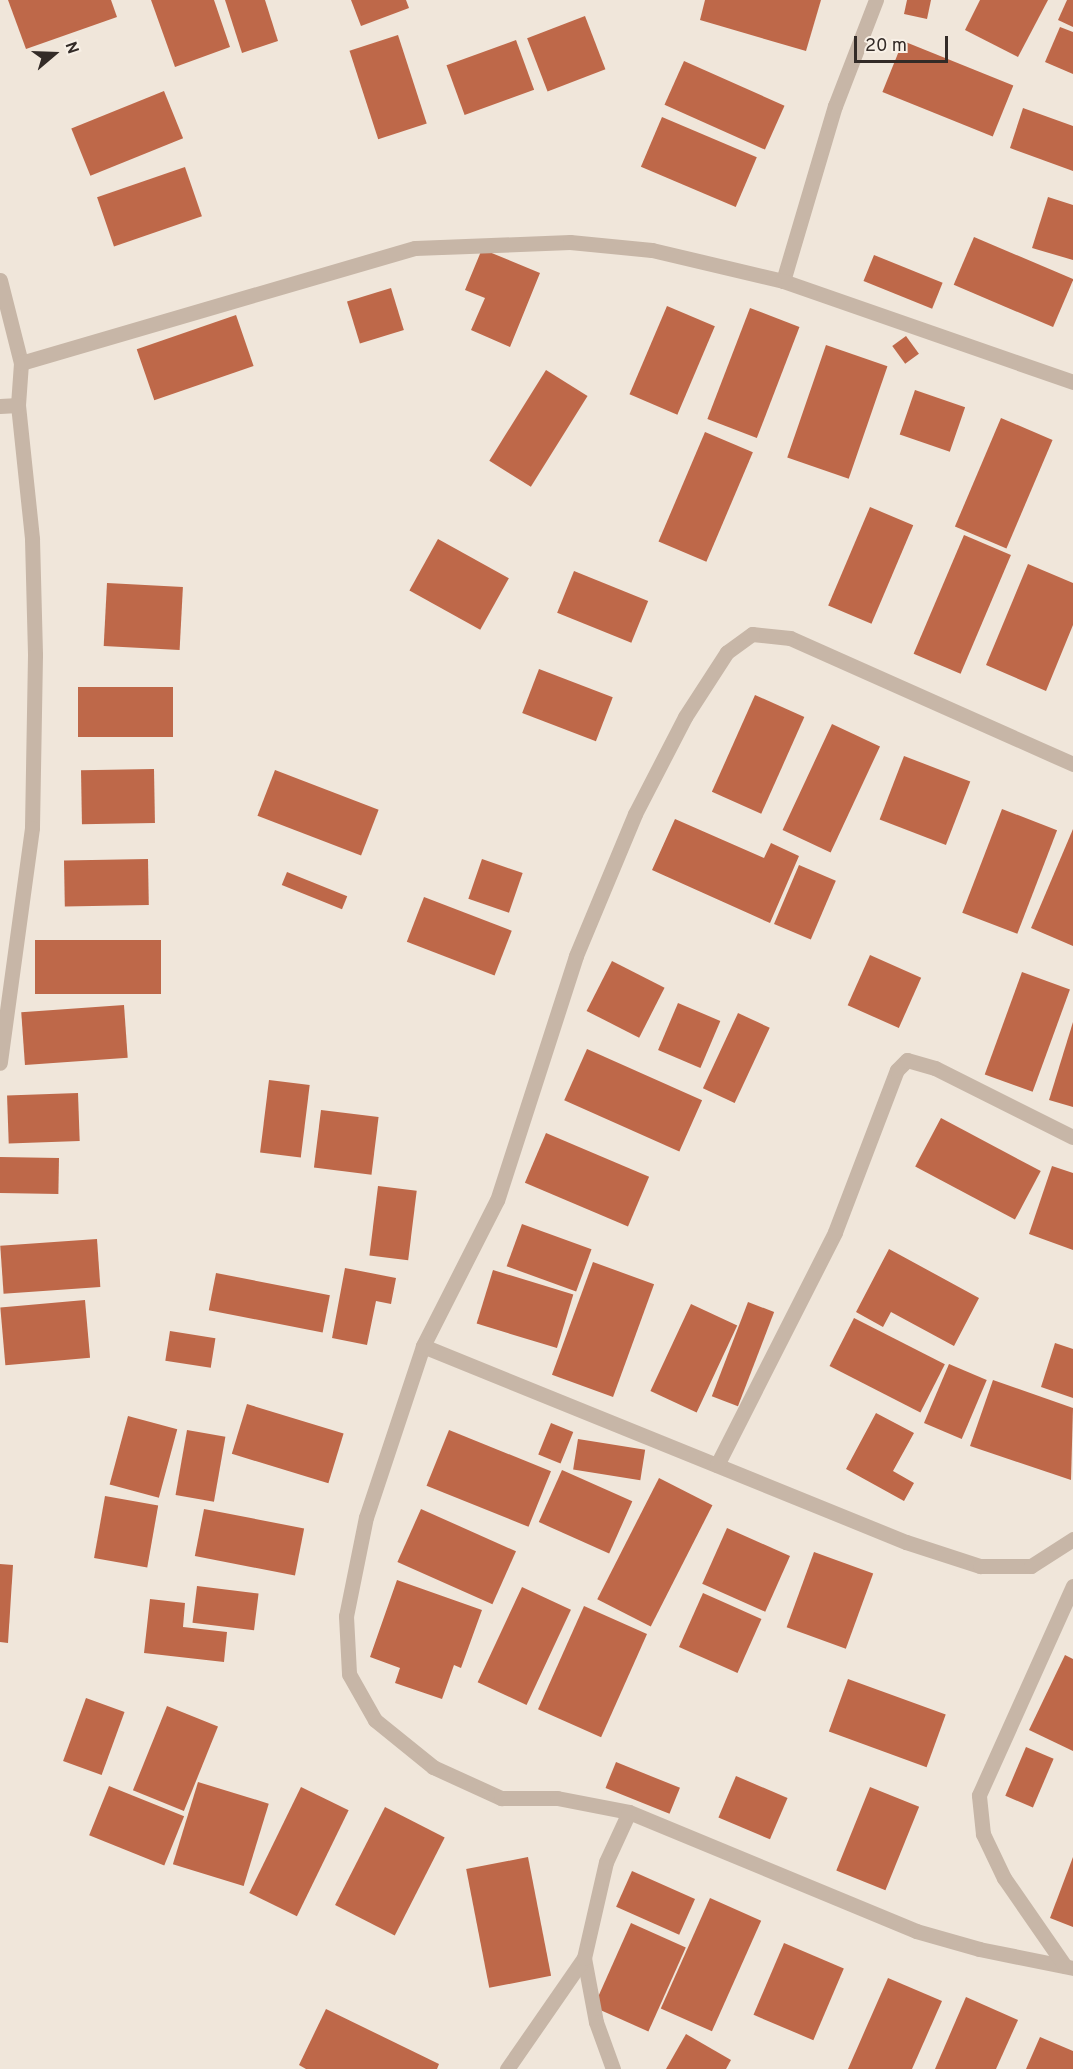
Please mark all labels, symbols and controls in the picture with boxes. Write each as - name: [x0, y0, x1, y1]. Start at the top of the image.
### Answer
- north arrow: [24, 24, 84, 84]
- scale bar: [857, 24, 952, 62]
- text: 20 m: [865, 35, 907, 58]
- text: N: [60, 39, 82, 57]

